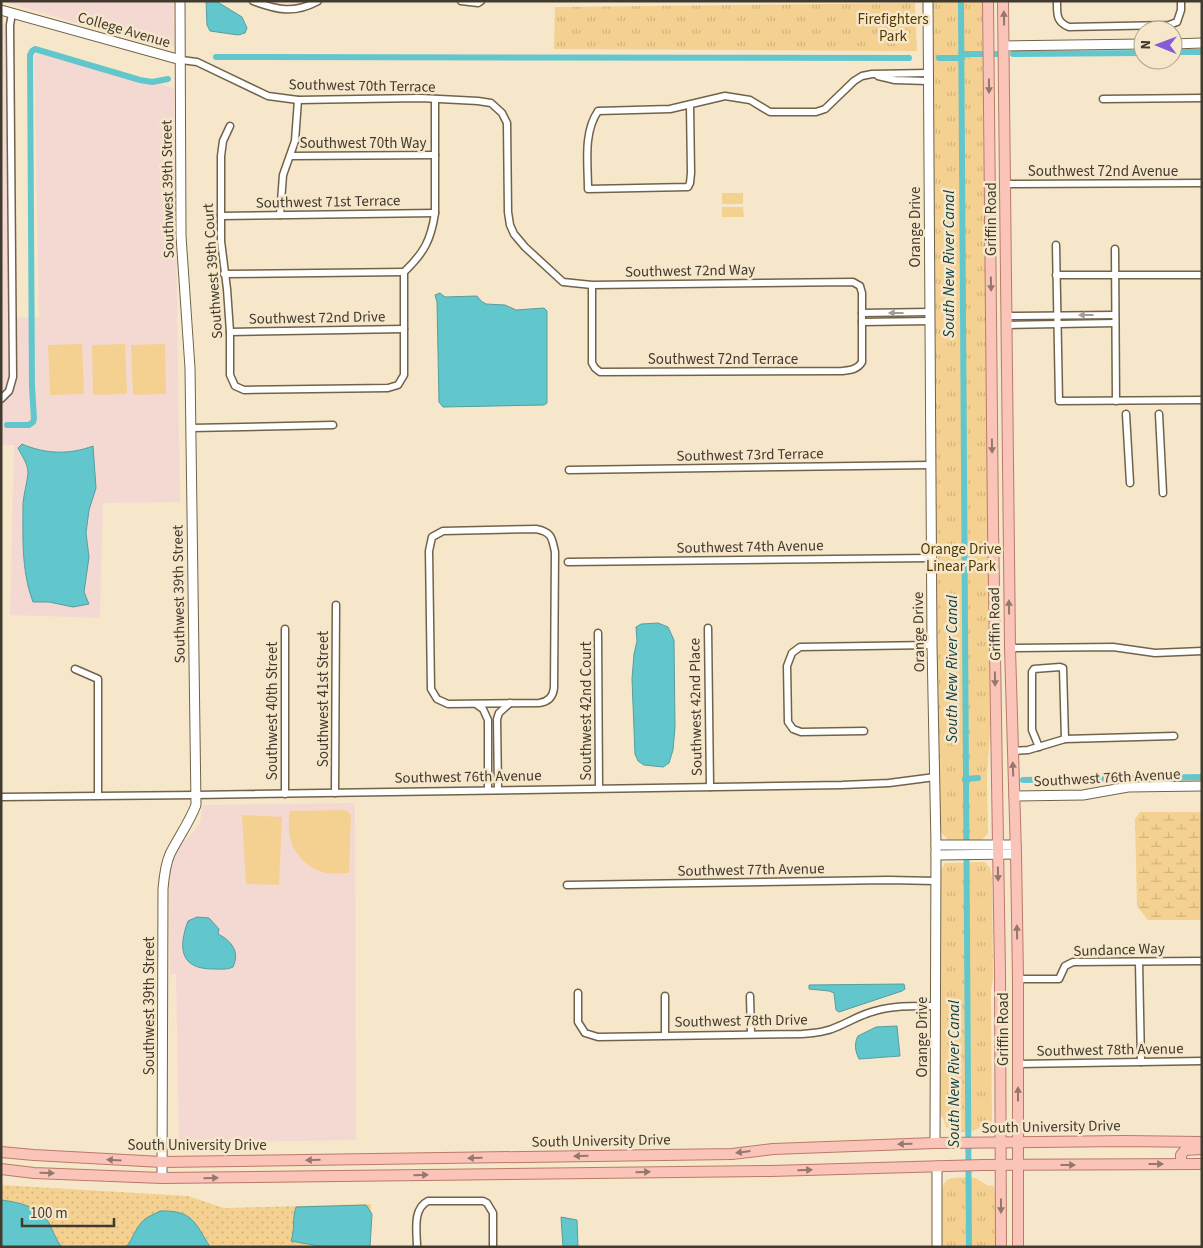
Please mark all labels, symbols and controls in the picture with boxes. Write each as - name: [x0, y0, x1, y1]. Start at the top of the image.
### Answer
- street label: College Avenue: [75, 7, 173, 53]
- park label: Firefighters Park: [857, 9, 929, 47]
- one-way arrow: [999, 10, 1007, 26]
- north arrow: [1133, 20, 1183, 70]
- text: N: [1136, 40, 1156, 50]
- street label: Southwest 70th Terrace: [288, 74, 436, 98]
- one-way arrow: [985, 78, 993, 94]
- street label: Southwest 39th Street: [156, 120, 180, 258]
- street label: Southwest 70th Way: [299, 133, 427, 154]
- street label: Southwest 72nd Avenue: [1028, 161, 1178, 182]
- street label: Griffin Road: [981, 182, 1002, 256]
- street label: Orange Drive: [905, 187, 926, 267]
- street label: Southwest 71st Terrace: [255, 190, 401, 214]
- water label: South New River Canal: [938, 190, 960, 338]
- street label: Southwest 39th Court: [198, 202, 228, 340]
- street label: Southwest 72nd Way: [625, 259, 755, 283]
- one-way arrow: [987, 276, 995, 292]
- street label: Southwest 72nd Drive: [248, 306, 386, 330]
- one-way arrow: [888, 309, 904, 317]
- one-way arrow: [1077, 311, 1093, 319]
- street label: Southwest 72nd Terrace: [648, 349, 798, 370]
- one-way arrow: [988, 438, 996, 454]
- street label: Southwest 73rd Terrace: [676, 443, 824, 467]
- street label: Southwest 39th Street: [167, 525, 191, 663]
- street label: Southwest 74th Avenue: [676, 535, 824, 559]
- park label: Orange Drive Linear Park: [921, 539, 1001, 577]
- street label: Griffin Road: [984, 587, 1006, 661]
- street label: Orange Drive: [908, 591, 930, 673]
- water label: South New River Canal: [941, 595, 963, 743]
- one-way arrow: [1005, 599, 1013, 615]
- street label: Southwest 41st Street: [313, 631, 334, 767]
- street label: Southwest 42nd Place: [684, 638, 708, 776]
- street label: Southwest 42nd Court: [576, 641, 597, 781]
- street label: Southwest 40th Street: [262, 642, 283, 780]
- one-way arrow: [991, 671, 999, 687]
- one-way arrow: [1009, 761, 1017, 777]
- street label: Southwest 76th Avenue: [1033, 764, 1181, 792]
- street label: Southwest 76th Avenue: [394, 765, 542, 789]
- street label: Southwest 77th Avenue: [677, 858, 825, 882]
- one-way arrow: [994, 866, 1002, 882]
- one-way arrow: [1013, 924, 1021, 940]
- street label: Southwest 39th Street: [139, 937, 160, 1075]
- street label: Sundance Way: [1073, 938, 1165, 962]
- street label: Griffin Road: [993, 992, 1014, 1066]
- street label: Orange Drive: [912, 997, 933, 1077]
- water label: South New River Canal: [943, 1000, 965, 1148]
- street label: Southwest 78th Drive: [674, 1009, 808, 1033]
- street label: Southwest 78th Avenue: [1036, 1038, 1184, 1062]
- one-way arrow: [1014, 1086, 1022, 1102]
- street label: South University Drive: [981, 1115, 1121, 1139]
- street label: South University Drive: [531, 1129, 671, 1153]
- street label: South University Drive: [127, 1135, 267, 1156]
- one-way arrow: [897, 1141, 913, 1149]
- one-way arrow: [735, 1148, 751, 1156]
- one-way arrow: [572, 1152, 588, 1160]
- one-way arrow: [467, 1154, 483, 1162]
- one-way arrow: [105, 1155, 121, 1163]
- one-way arrow: [305, 1156, 321, 1164]
- one-way arrow: [1148, 1160, 1164, 1168]
- one-way arrow: [1060, 1161, 1076, 1169]
- one-way arrow: [798, 1166, 814, 1174]
- one-way arrow: [635, 1168, 651, 1176]
- one-way arrow: [39, 1170, 55, 1178]
- one-way arrow: [413, 1171, 429, 1179]
- one-way arrow: [203, 1174, 219, 1182]
- scale bar: [22, 1196, 115, 1228]
- one-way arrow: [997, 1198, 1005, 1214]
- text: 100 m: [30, 1203, 68, 1224]

